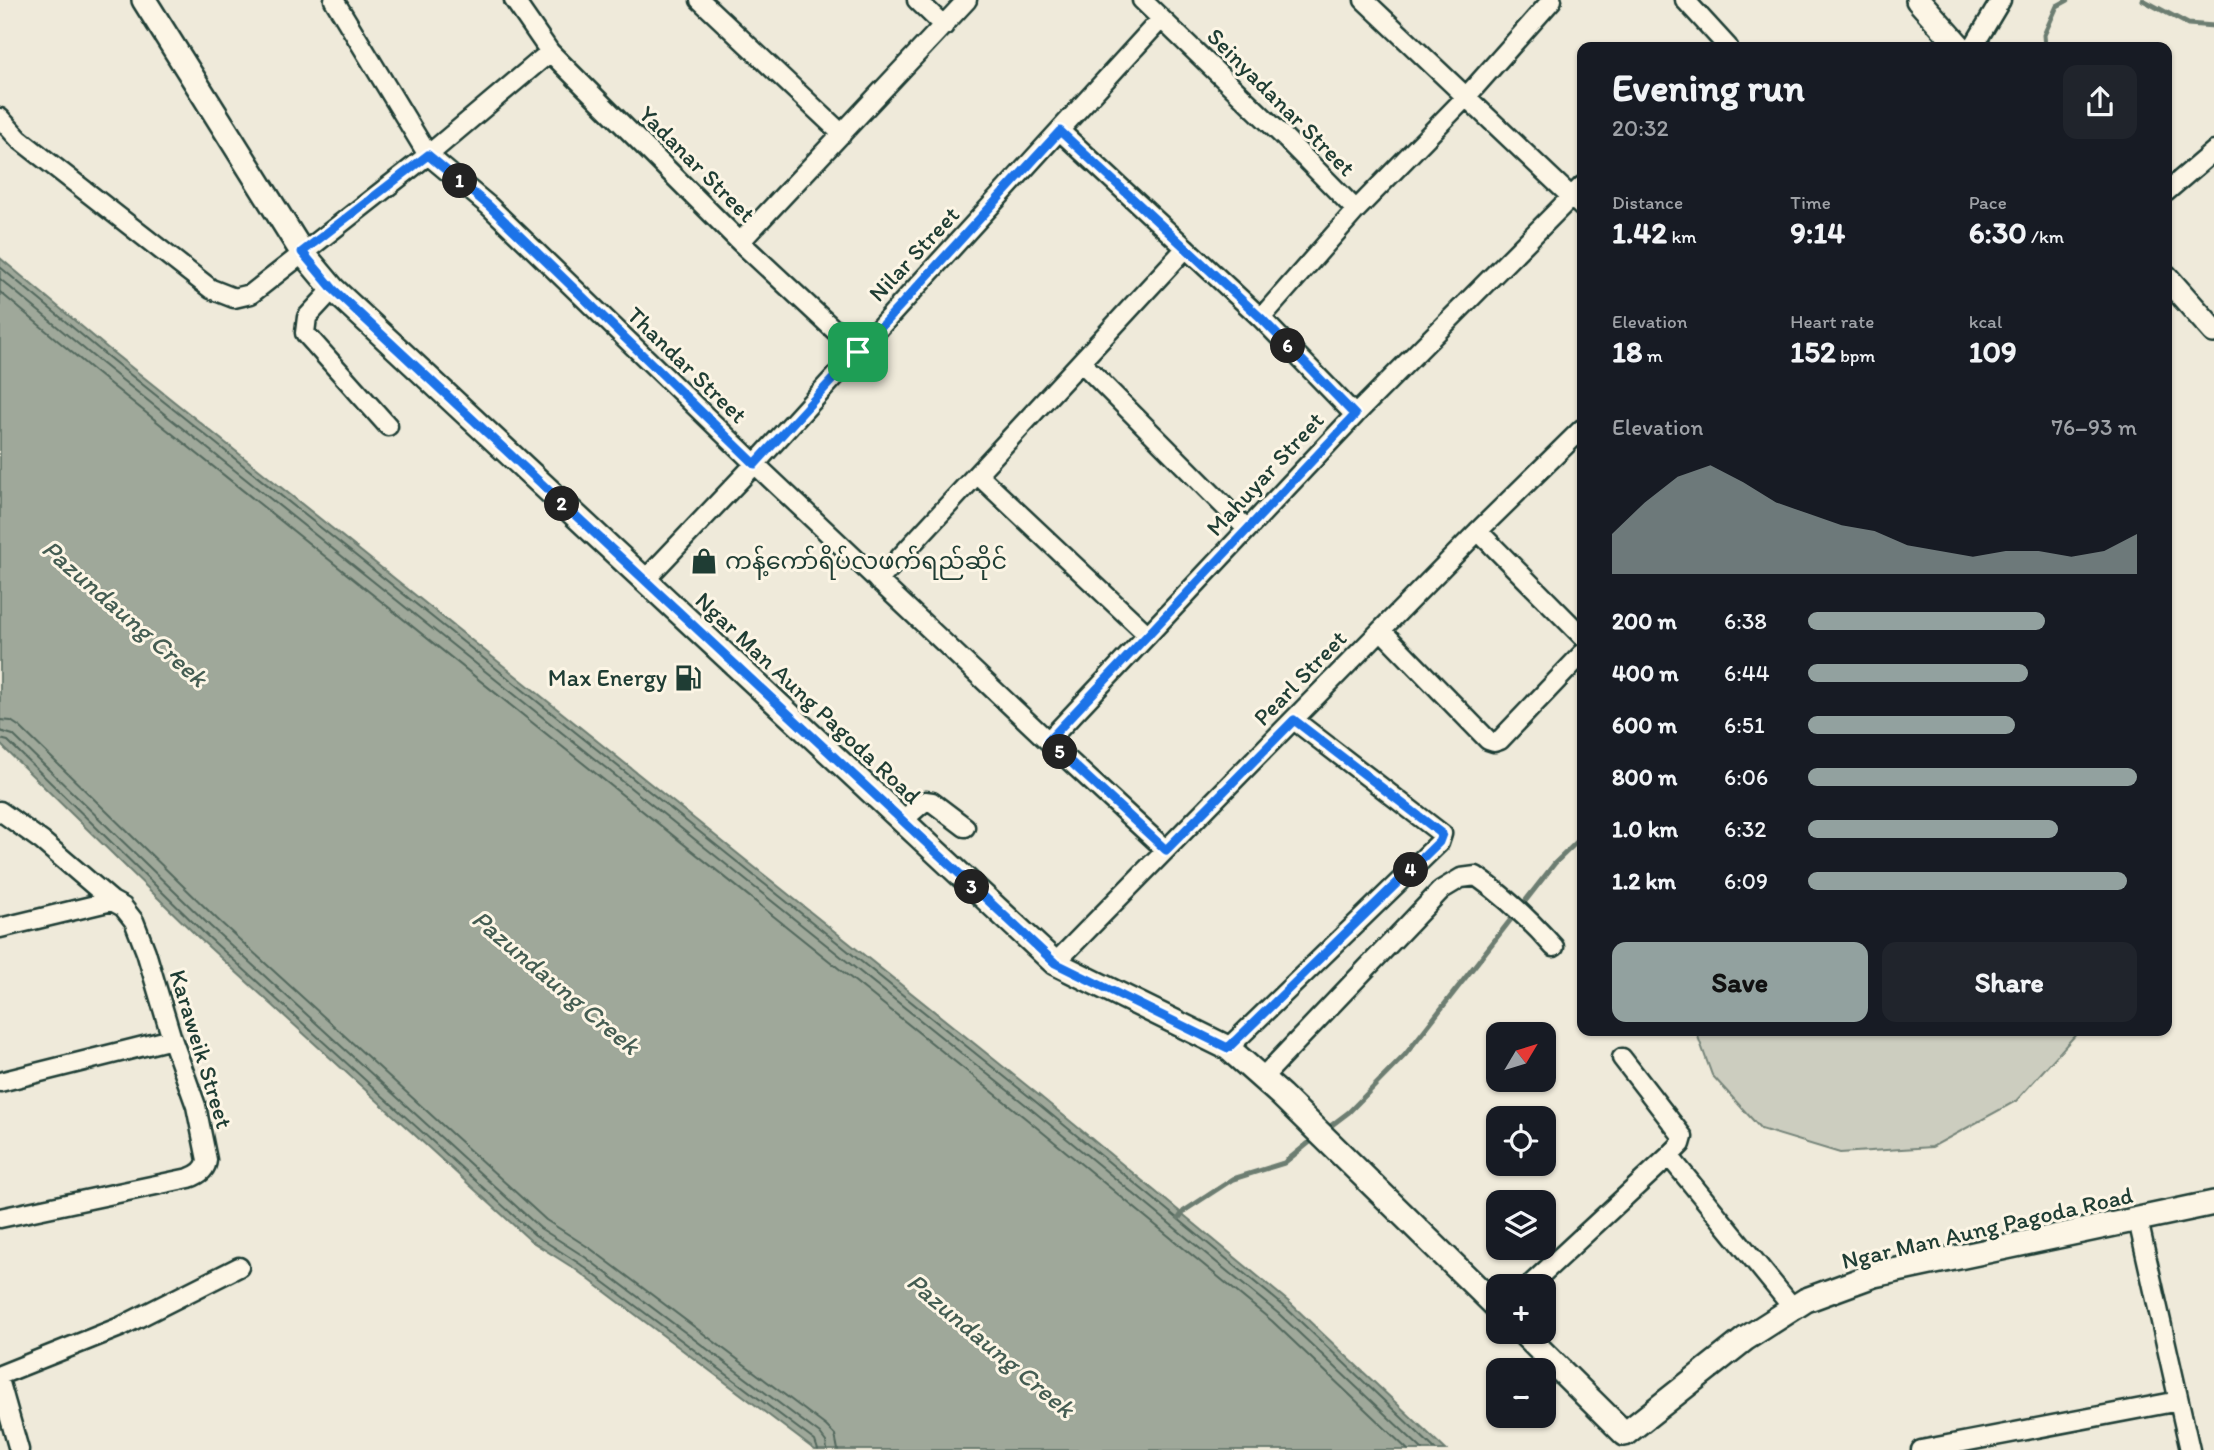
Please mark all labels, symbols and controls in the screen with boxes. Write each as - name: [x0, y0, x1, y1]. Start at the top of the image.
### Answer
- street label: Seinyadanar Street: [1201, 21, 1362, 182]
- text: Evening run: [1612, 65, 1805, 111]
- button: share: [2063, 65, 2137, 139]
- street label: Yadanar Street: [633, 99, 762, 228]
- text: 20:32: [1612, 114, 1669, 142]
- pin: 1: [442, 164, 477, 198]
- text: 1: [455, 169, 464, 192]
- text: Distance: [1612, 191, 1683, 214]
- text: Time: [1790, 191, 1831, 214]
- text: Pace: [1969, 191, 2007, 214]
- street label: Nilar Street: [862, 200, 965, 307]
- text: 1.42: [1612, 214, 1667, 251]
- text: 9:14: [1790, 214, 1845, 251]
- text: 6:30: [1969, 214, 2027, 251]
- text: km: [1667, 225, 1697, 248]
- text: /km: [2027, 225, 2064, 248]
- street label: Thandar Street: [621, 300, 753, 429]
- text: Elevation: [1612, 310, 1688, 333]
- text: Heart rate: [1790, 310, 1874, 333]
- text: kcal: [1969, 310, 2002, 333]
- pin: [828, 322, 888, 382]
- pin: 6: [1270, 328, 1306, 364]
- icon: arrive: [839, 333, 877, 371]
- text: 18: [1612, 333, 1642, 370]
- text: 152: [1790, 333, 1836, 370]
- text: 109: [1969, 333, 2017, 370]
- text: 6: [1282, 334, 1293, 357]
- text: m: [1642, 344, 1663, 367]
- text: bpm: [1836, 344, 1875, 367]
- street label: Mahuyar Street: [1200, 405, 1330, 542]
- text: Elevation: [1612, 413, 1703, 441]
- text: 76–93 m: [2052, 413, 2137, 441]
- pin: 2: [544, 486, 580, 522]
- text: 2: [557, 492, 567, 515]
- water label: Pazundaung Creek: [36, 532, 215, 695]
- place label: ကန့်ကော်ရိပ်လဖက်ရည်ဆိုင်: [725, 545, 1007, 580]
- shop icon: ကန့်ကော်ရိပ်လဖက်ရည်ဆိုင်: [689, 546, 719, 576]
- street label: Ngar Man Aung Pagoda Road: [690, 585, 927, 810]
- text: 200 m: [1612, 607, 1677, 635]
- text: 6:38: [1724, 607, 1767, 635]
- street label: Pearl Street: [1247, 624, 1352, 732]
- text: 400 m: [1612, 659, 1679, 687]
- text: 6:44: [1724, 659, 1769, 687]
- place label: Max Energy: [548, 663, 667, 692]
- fuel station icon: Max Energy: [673, 663, 703, 693]
- text: 600 m: [1612, 711, 1677, 739]
- text: 6:51: [1724, 711, 1765, 739]
- pin: 5: [1042, 734, 1078, 770]
- text: 5: [1055, 740, 1064, 763]
- text: 800 m: [1612, 763, 1677, 791]
- text: 6:06: [1724, 763, 1768, 791]
- text: 1.0 km: [1612, 815, 1678, 843]
- text: 6:32: [1724, 815, 1766, 843]
- pin: 4: [1394, 852, 1428, 888]
- text: 4: [1405, 858, 1416, 881]
- text: 1.2 km: [1612, 867, 1676, 895]
- text: 6:09: [1724, 867, 1768, 895]
- pin: 3: [954, 870, 990, 904]
- text: 3: [966, 875, 977, 898]
- water label: Pazundaung Creek: [466, 903, 647, 1062]
- button: Save: [1612, 942, 1868, 1022]
- button: Share: [1882, 942, 2137, 1022]
- street label: Karaweik Street: [164, 966, 239, 1132]
- north arrow: [1486, 1022, 1556, 1092]
- map controls: [1486, 1022, 1556, 1428]
- button: locate: [1486, 1106, 1556, 1176]
- street label: Ngar Man Aung Pagoda Road: [1839, 1180, 2135, 1275]
- button: layers: [1486, 1190, 1556, 1260]
- water label: Pazundaung Creek: [901, 1266, 1082, 1425]
- button: +: [1486, 1274, 1556, 1344]
- button: −: [1486, 1358, 1556, 1428]

